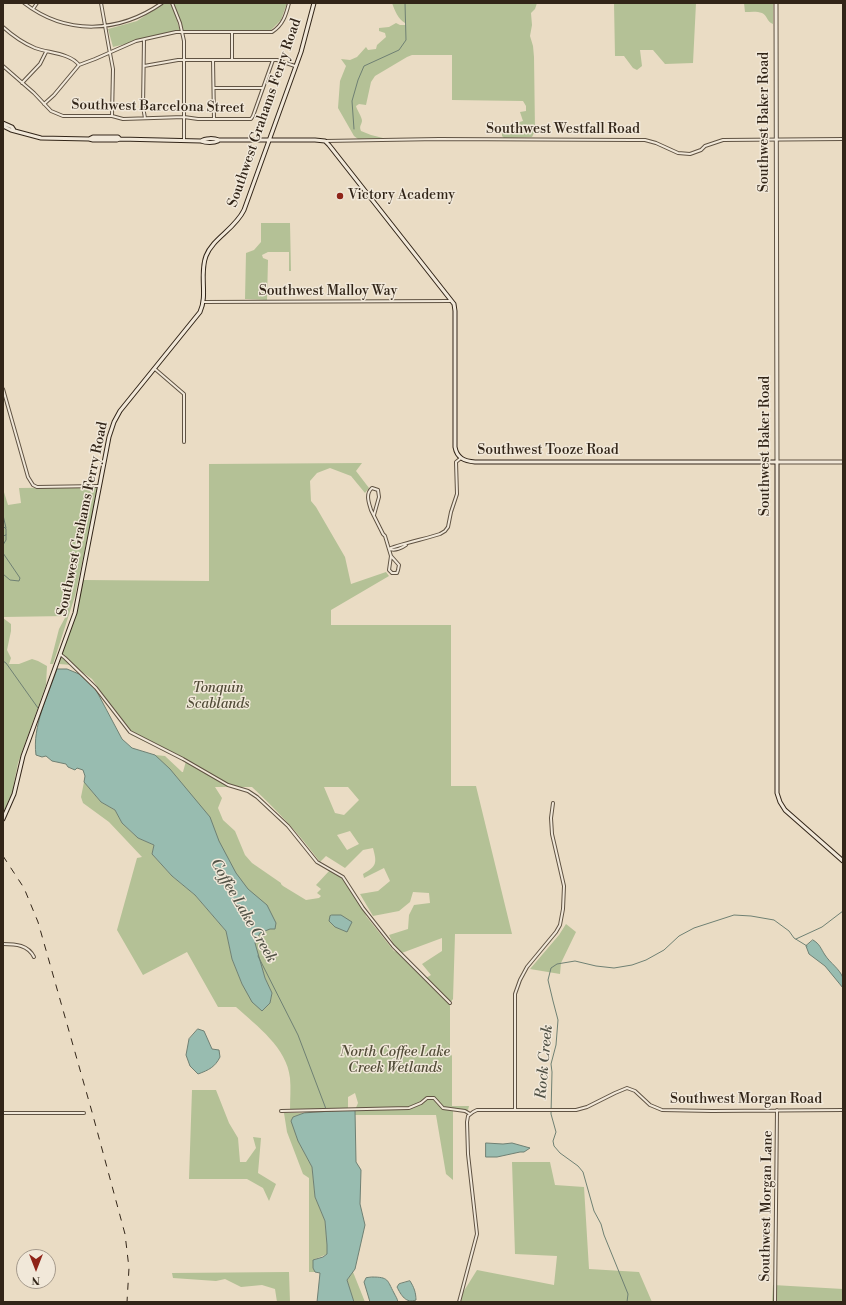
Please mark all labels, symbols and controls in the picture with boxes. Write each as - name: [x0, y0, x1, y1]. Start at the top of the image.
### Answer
- street label: Southwest Grahams Ferry Road: [225, 16, 305, 210]
- street label: Southwest Baker Road: [757, 52, 773, 192]
- street label: Southwest Barcelona Street: [71, 97, 245, 117]
- street label: Southwest Westfall Road: [486, 122, 640, 138]
- place label: Victory Academy: [348, 188, 455, 204]
- marker: Victory Academy: [335, 191, 345, 201]
- street label: Southwest Malloy Way: [259, 284, 397, 300]
- street label: Southwest Baker Road: [758, 376, 774, 516]
- street label: Southwest Grahams Ferry Road: [54, 420, 112, 618]
- street label: Southwest Tooze Road: [477, 443, 619, 459]
- park label: Tonquin Scablands: [187, 681, 249, 714]
- water label: Coffee Lake Creek: [206, 856, 280, 966]
- water label: Rock Creek: [533, 1024, 557, 1100]
- park label: North Coffee Lake Creek Wetlands: [340, 1045, 450, 1078]
- street label: Southwest Morgan Road: [670, 1092, 822, 1108]
- street label: Southwest Morgan Lane: [757, 1130, 777, 1282]
- north arrow: [16, 1249, 56, 1289]
- text: N: [32, 1273, 40, 1287]

